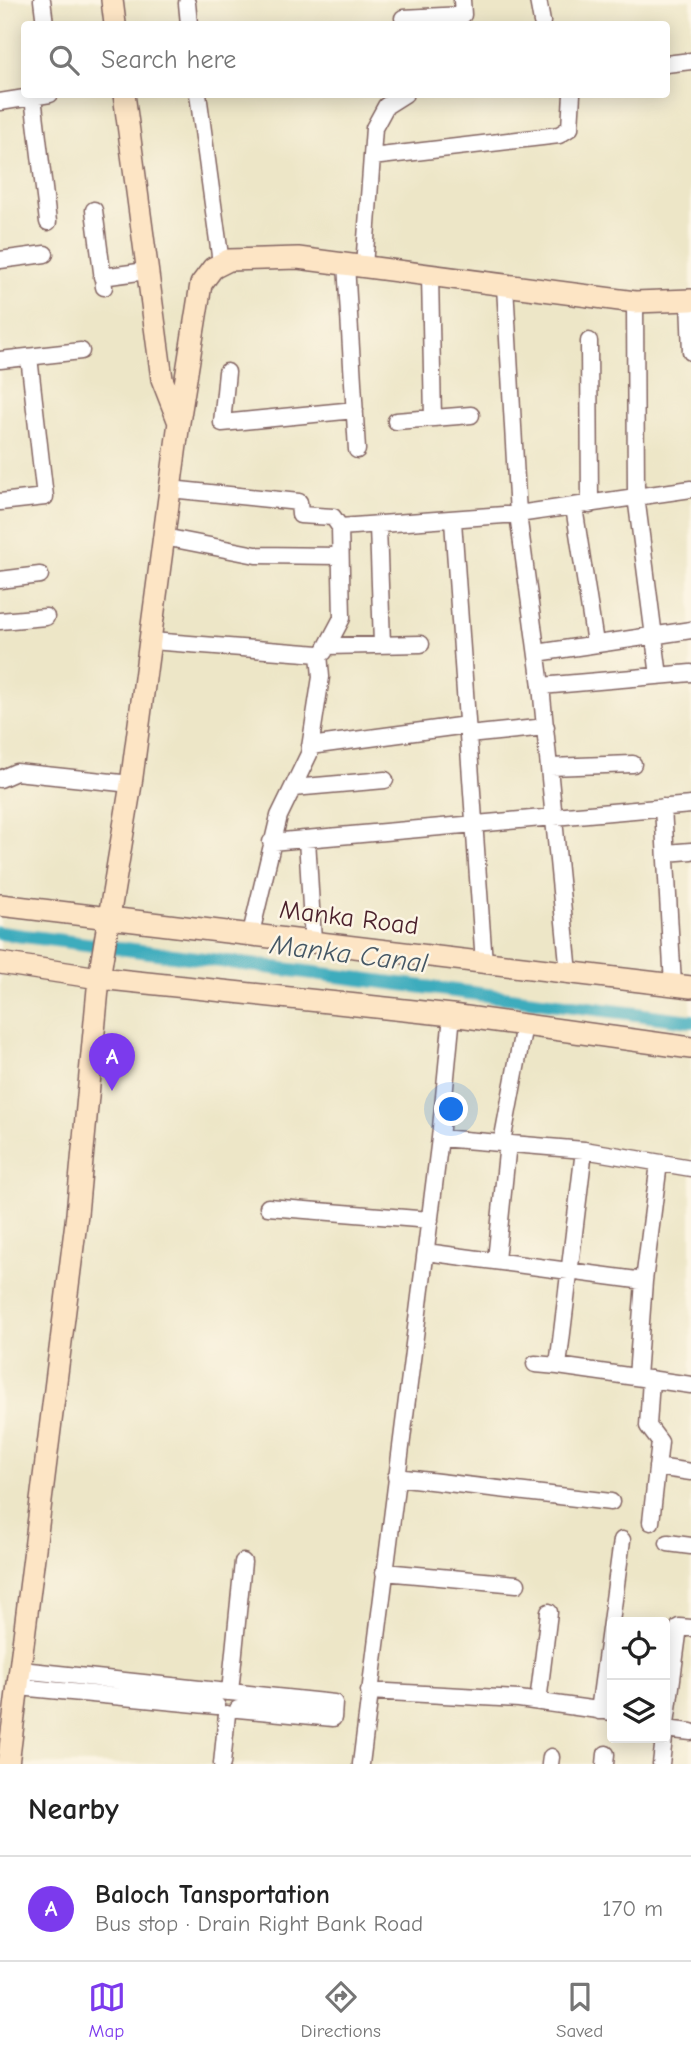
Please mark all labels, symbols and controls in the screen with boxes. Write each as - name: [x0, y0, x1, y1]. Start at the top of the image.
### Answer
- search box: [21, 21, 670, 98]
- icon: search: [45, 41, 83, 79]
- text: Search here: [101, 45, 236, 75]
- street label: Manka Road: [278, 895, 420, 941]
- water label: Manka Canal: [267, 928, 430, 980]
- pin: A: [89, 1033, 135, 1091]
- your location: [434, 1092, 468, 1126]
- map controls: [607, 1617, 670, 1743]
- button: locate: [607, 1617, 670, 1680]
- button: layers: [607, 1680, 670, 1743]
- text: Nearby: [28, 1792, 119, 1827]
- text: Baloch Tansportation: [95, 1880, 330, 1910]
- text: A: [45, 1895, 57, 1922]
- text: 170 m: [602, 1895, 663, 1922]
- text: Bus stop · Drain Right Bank Road: [95, 1910, 423, 1937]
- tab: Map: [88, 1978, 126, 2042]
- tab: Directions: [301, 1978, 381, 2042]
- tab: Saved: [556, 1978, 603, 2042]

